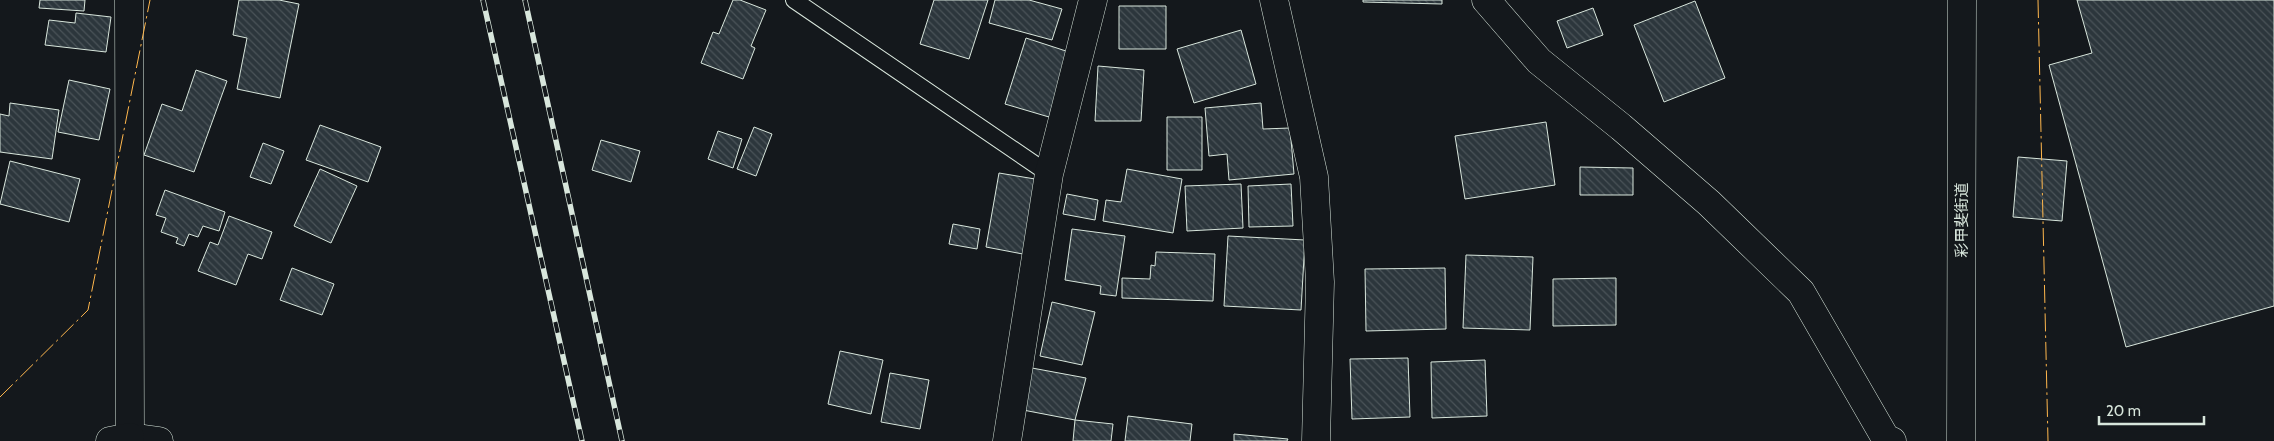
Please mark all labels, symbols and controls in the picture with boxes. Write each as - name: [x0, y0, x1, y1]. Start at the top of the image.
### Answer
- street label: 彩甲斐街道: [1953, 182, 1971, 258]
- scale bar: [2099, 394, 2204, 426]
- text: 20 m: [2106, 402, 2141, 420]

